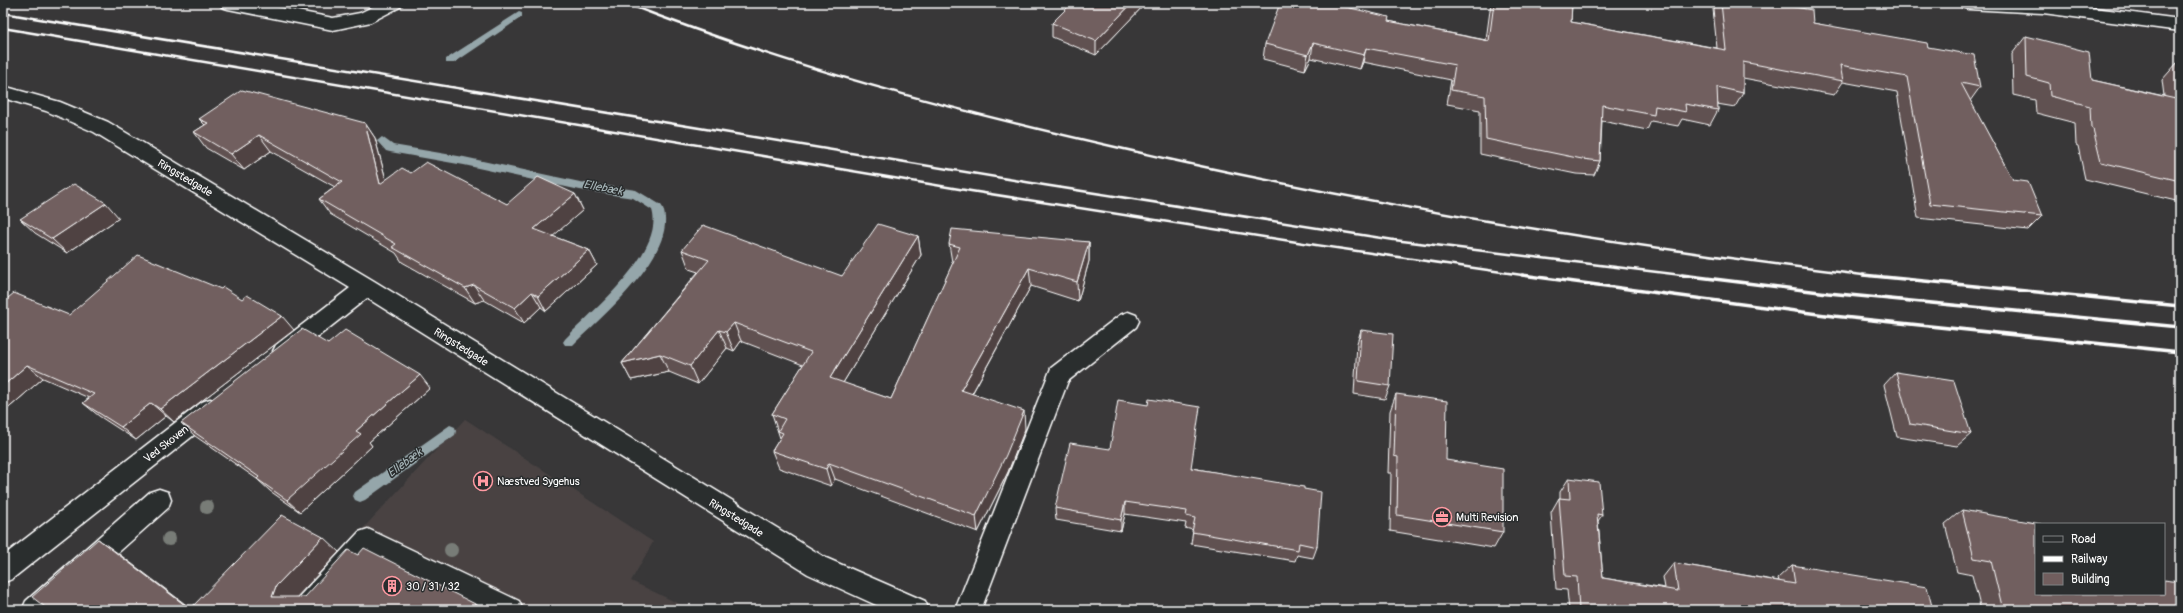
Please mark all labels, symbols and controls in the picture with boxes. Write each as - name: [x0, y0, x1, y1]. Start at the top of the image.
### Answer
- street label: Ringstedgade: [155, 157, 215, 200]
- water label: Ellebæk: [582, 177, 625, 199]
- street label: Ringstedgade: [431, 325, 491, 369]
- street label: Ved Skoven: [141, 423, 191, 465]
- water label: Ellebæk: [385, 445, 426, 481]
- hospital icon: Næstved Sygehus: [472, 470, 494, 492]
- place label: Næstved Sygehus: [497, 475, 580, 488]
- street label: Ringstedgade: [706, 496, 766, 540]
- office icon: Multi Revision: [1431, 506, 1453, 528]
- place label: Multi Revision: [1456, 511, 1518, 524]
- legend: [2035, 523, 2165, 595]
- text: Road: [2071, 532, 2096, 547]
- text: Railway: [2071, 552, 2107, 567]
- text: Building: [2071, 572, 2110, 587]
- building icon: 30 / 31 / 32: [381, 575, 403, 597]
- place label: 30 / 31 / 32: [406, 580, 460, 593]

